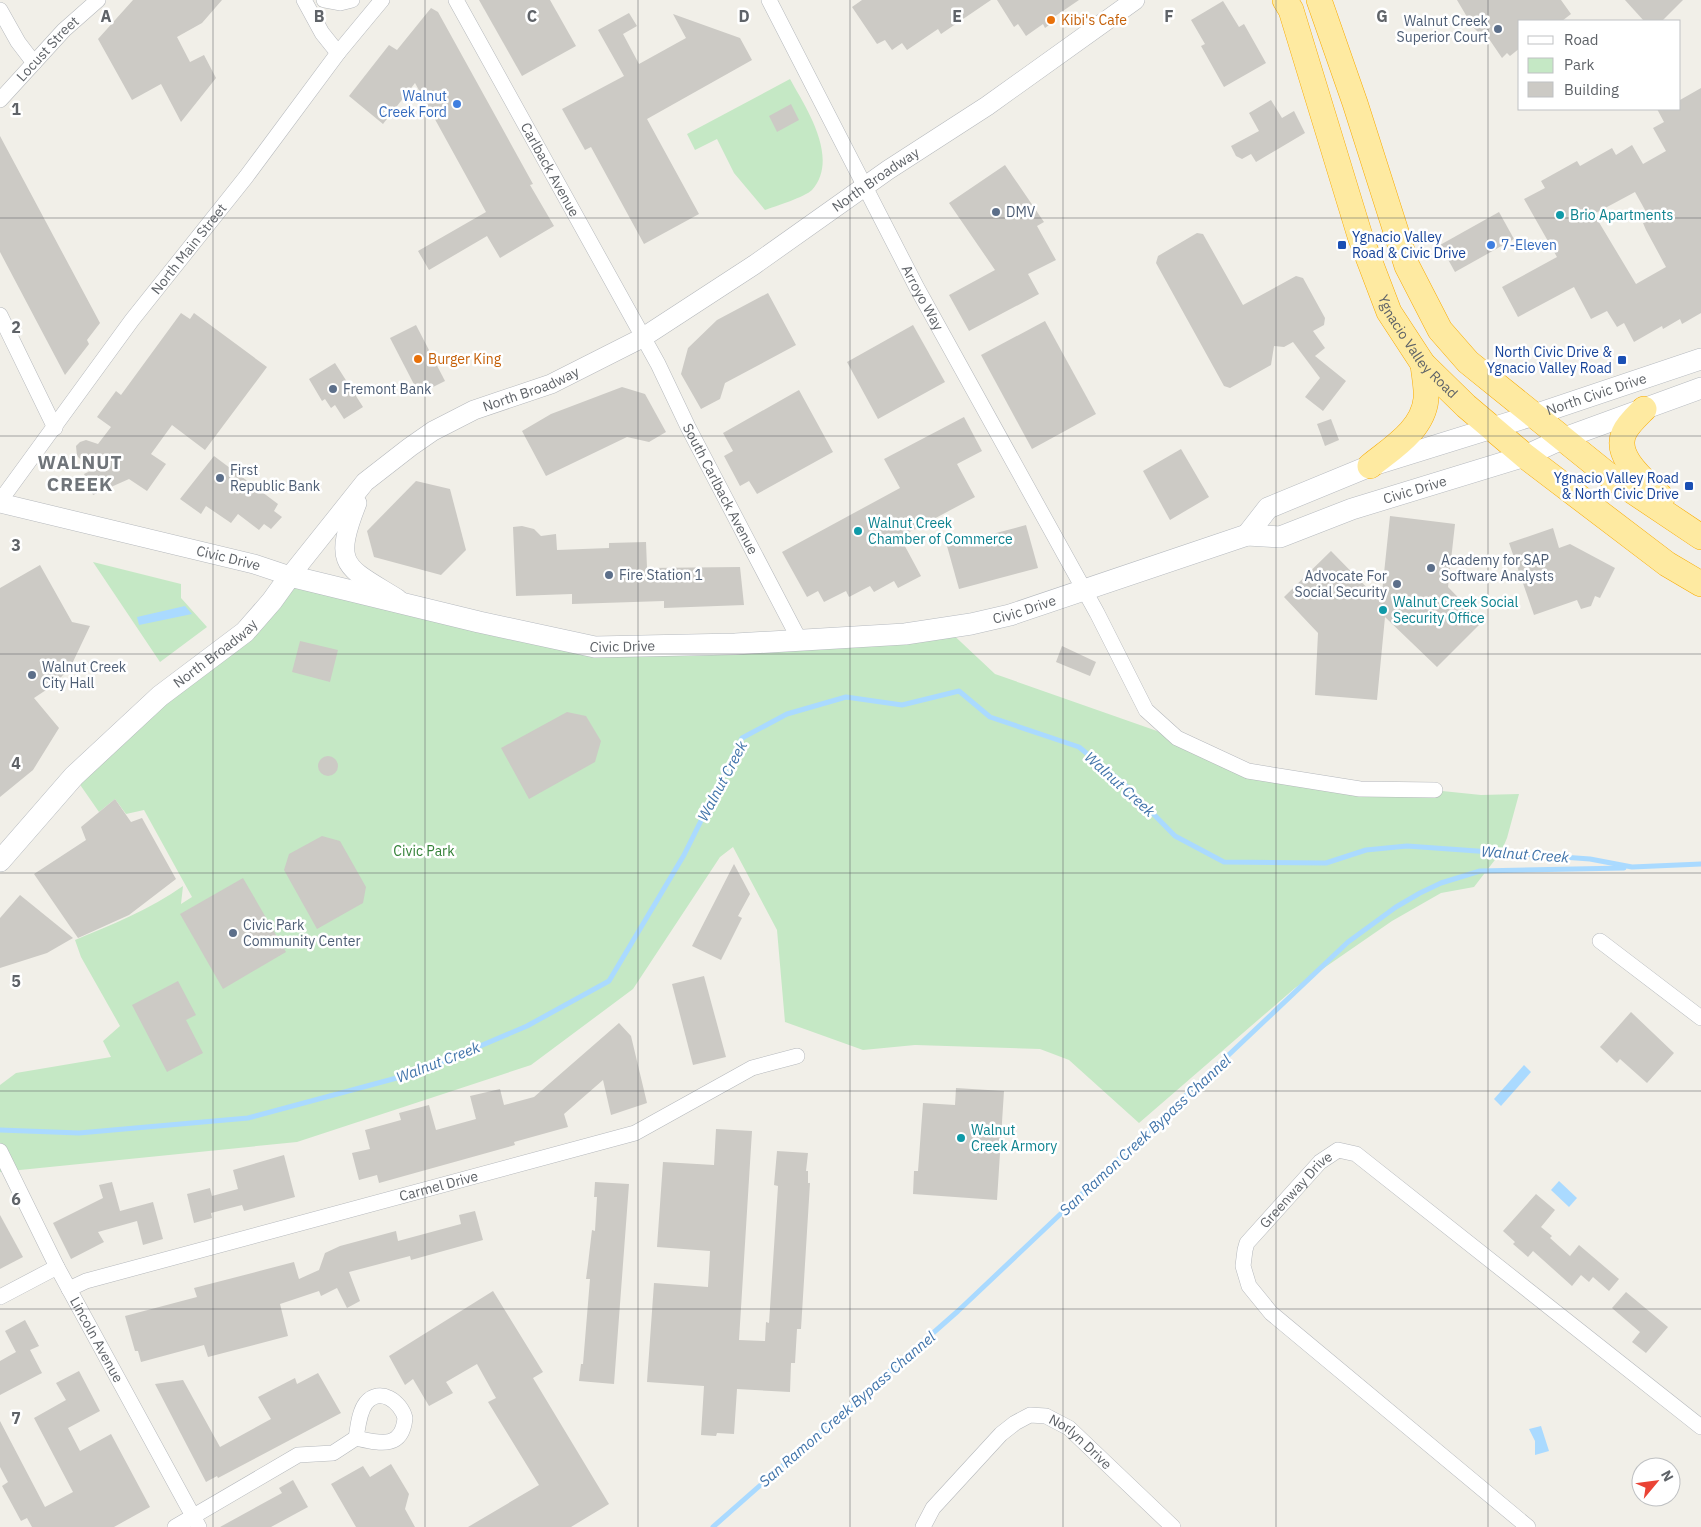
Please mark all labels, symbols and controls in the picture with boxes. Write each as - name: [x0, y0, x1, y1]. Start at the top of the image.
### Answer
- text: A: [101, 6, 112, 26]
- text: B: [314, 6, 325, 26]
- text: C: [527, 6, 537, 26]
- text: D: [738, 6, 750, 26]
- text: E: [952, 6, 962, 26]
- text: F: [1164, 6, 1174, 26]
- text: G: [1376, 6, 1388, 26]
- place label: Kibi's Cafe: [1061, 11, 1127, 29]
- street label: Locust Street: [13, 12, 83, 85]
- place label: Walnut Creek Superior Court: [1397, 12, 1489, 46]
- marker: Kibi's Cafe: [1045, 14, 1057, 26]
- legend: [1518, 20, 1681, 110]
- marker: Walnut Creek Superior Court: [1492, 23, 1504, 35]
- text: Road: [1564, 30, 1599, 49]
- text: Park: [1564, 55, 1594, 74]
- text: Building: [1564, 80, 1619, 99]
- place label: Walnut Creek Ford: [379, 87, 447, 121]
- marker: Walnut Creek Ford: [451, 98, 463, 110]
- text: 1: [11, 99, 21, 119]
- street label: Carlback Avenue: [517, 119, 584, 220]
- street label: North Broadway: [828, 143, 922, 216]
- street label: North Main Street: [147, 200, 230, 298]
- place label: DMV: [1006, 203, 1036, 221]
- marker: DMV: [990, 206, 1002, 218]
- place label: Brio Apartments: [1570, 206, 1673, 224]
- marker: Brio Apartments: [1554, 209, 1566, 221]
- place label: Ygnacio Valley Road & Civic Drive: [1352, 228, 1466, 262]
- place label: 7-Eleven: [1501, 236, 1557, 254]
- marker: Ygnacio Valley Road & Civic Drive: [1336, 239, 1348, 251]
- marker: 7-Eleven: [1485, 239, 1497, 251]
- street label: Arroyo Way: [898, 262, 948, 334]
- street label: Ygnacio Valley Road: [1374, 292, 1462, 402]
- text: 2: [11, 317, 21, 337]
- place label: North Civic Drive & Ygnacio Valley Road: [1487, 343, 1612, 377]
- place label: Burger King: [428, 350, 502, 368]
- marker: Burger King: [412, 353, 424, 365]
- marker: North Civic Drive & Ygnacio Valley Road: [1616, 354, 1628, 366]
- street label: North Broadway: [480, 362, 582, 415]
- street label: North Civic Drive: [1544, 369, 1649, 419]
- place label: Fremont Bank: [343, 380, 432, 398]
- marker: Fremont Bank: [327, 383, 339, 395]
- street label: South Carlback Avenue: [679, 420, 762, 558]
- district label: WALNUT CREEK: [37, 450, 123, 496]
- place label: First Republic Bank: [230, 461, 321, 495]
- place label: Ygnacio Valley Road & North Civic Drive: [1554, 469, 1679, 503]
- street label: Civic Drive: [1381, 471, 1449, 508]
- marker: First Republic Bank: [214, 472, 226, 484]
- marker: Ygnacio Valley Road & North Civic Drive: [1683, 480, 1695, 492]
- place label: Walnut Creek Chamber of Commerce: [868, 514, 1013, 548]
- marker: Walnut Creek Chamber of Commerce: [852, 525, 864, 537]
- text: 3: [11, 535, 21, 555]
- street label: Civic Drive: [195, 541, 263, 575]
- place label: Academy for SAP Software Analysts: [1441, 551, 1554, 585]
- marker: Academy for SAP Software Analysts: [1425, 562, 1437, 574]
- place label: Fire Station 1: [619, 566, 703, 584]
- place label: Advocate For Social Security: [1295, 567, 1387, 601]
- marker: Fire Station 1: [603, 569, 615, 581]
- marker: Advocate For Social Security: [1391, 578, 1403, 590]
- street label: Civic Drive: [991, 591, 1059, 628]
- place label: Walnut Creek Social Security Office: [1393, 593, 1519, 627]
- marker: Walnut Creek Social Security Office: [1377, 604, 1389, 616]
- street label: North Broadway: [170, 615, 261, 692]
- street label: Civic Drive: [588, 637, 656, 657]
- place label: Walnut Creek City Hall: [42, 658, 127, 692]
- marker: Walnut Creek City Hall: [26, 669, 38, 681]
- water label: Walnut Creek: [693, 737, 751, 824]
- water label: Walnut Creek: [1081, 747, 1159, 821]
- text: 4: [11, 753, 21, 773]
- water label: Walnut Creek: [1480, 841, 1570, 867]
- park label: Civic Park: [393, 842, 455, 860]
- place label: Civic Park Community Center: [243, 916, 361, 950]
- marker: Civic Park Community Center: [227, 927, 239, 939]
- text: 5: [11, 971, 21, 991]
- water label: Walnut Creek: [393, 1037, 483, 1087]
- water label: San Ramon Creek Bypass Channel: [1055, 1050, 1235, 1219]
- place label: Walnut Creek Armory: [971, 1121, 1057, 1155]
- marker: Walnut Creek Armory: [955, 1132, 967, 1144]
- street label: Greenway Drive: [1256, 1147, 1336, 1232]
- street label: Carmel Drive: [397, 1167, 480, 1205]
- text: 6: [11, 1189, 21, 1209]
- street label: Lincoln Avenue: [66, 1294, 128, 1386]
- water label: San Ramon Creek Bypass Channel: [755, 1327, 939, 1491]
- text: 7: [11, 1408, 21, 1428]
- street label: Norlyn Drive: [1046, 1410, 1116, 1473]
- north arrow: [1631, 1457, 1681, 1507]
- text: N: [1657, 1467, 1678, 1484]

